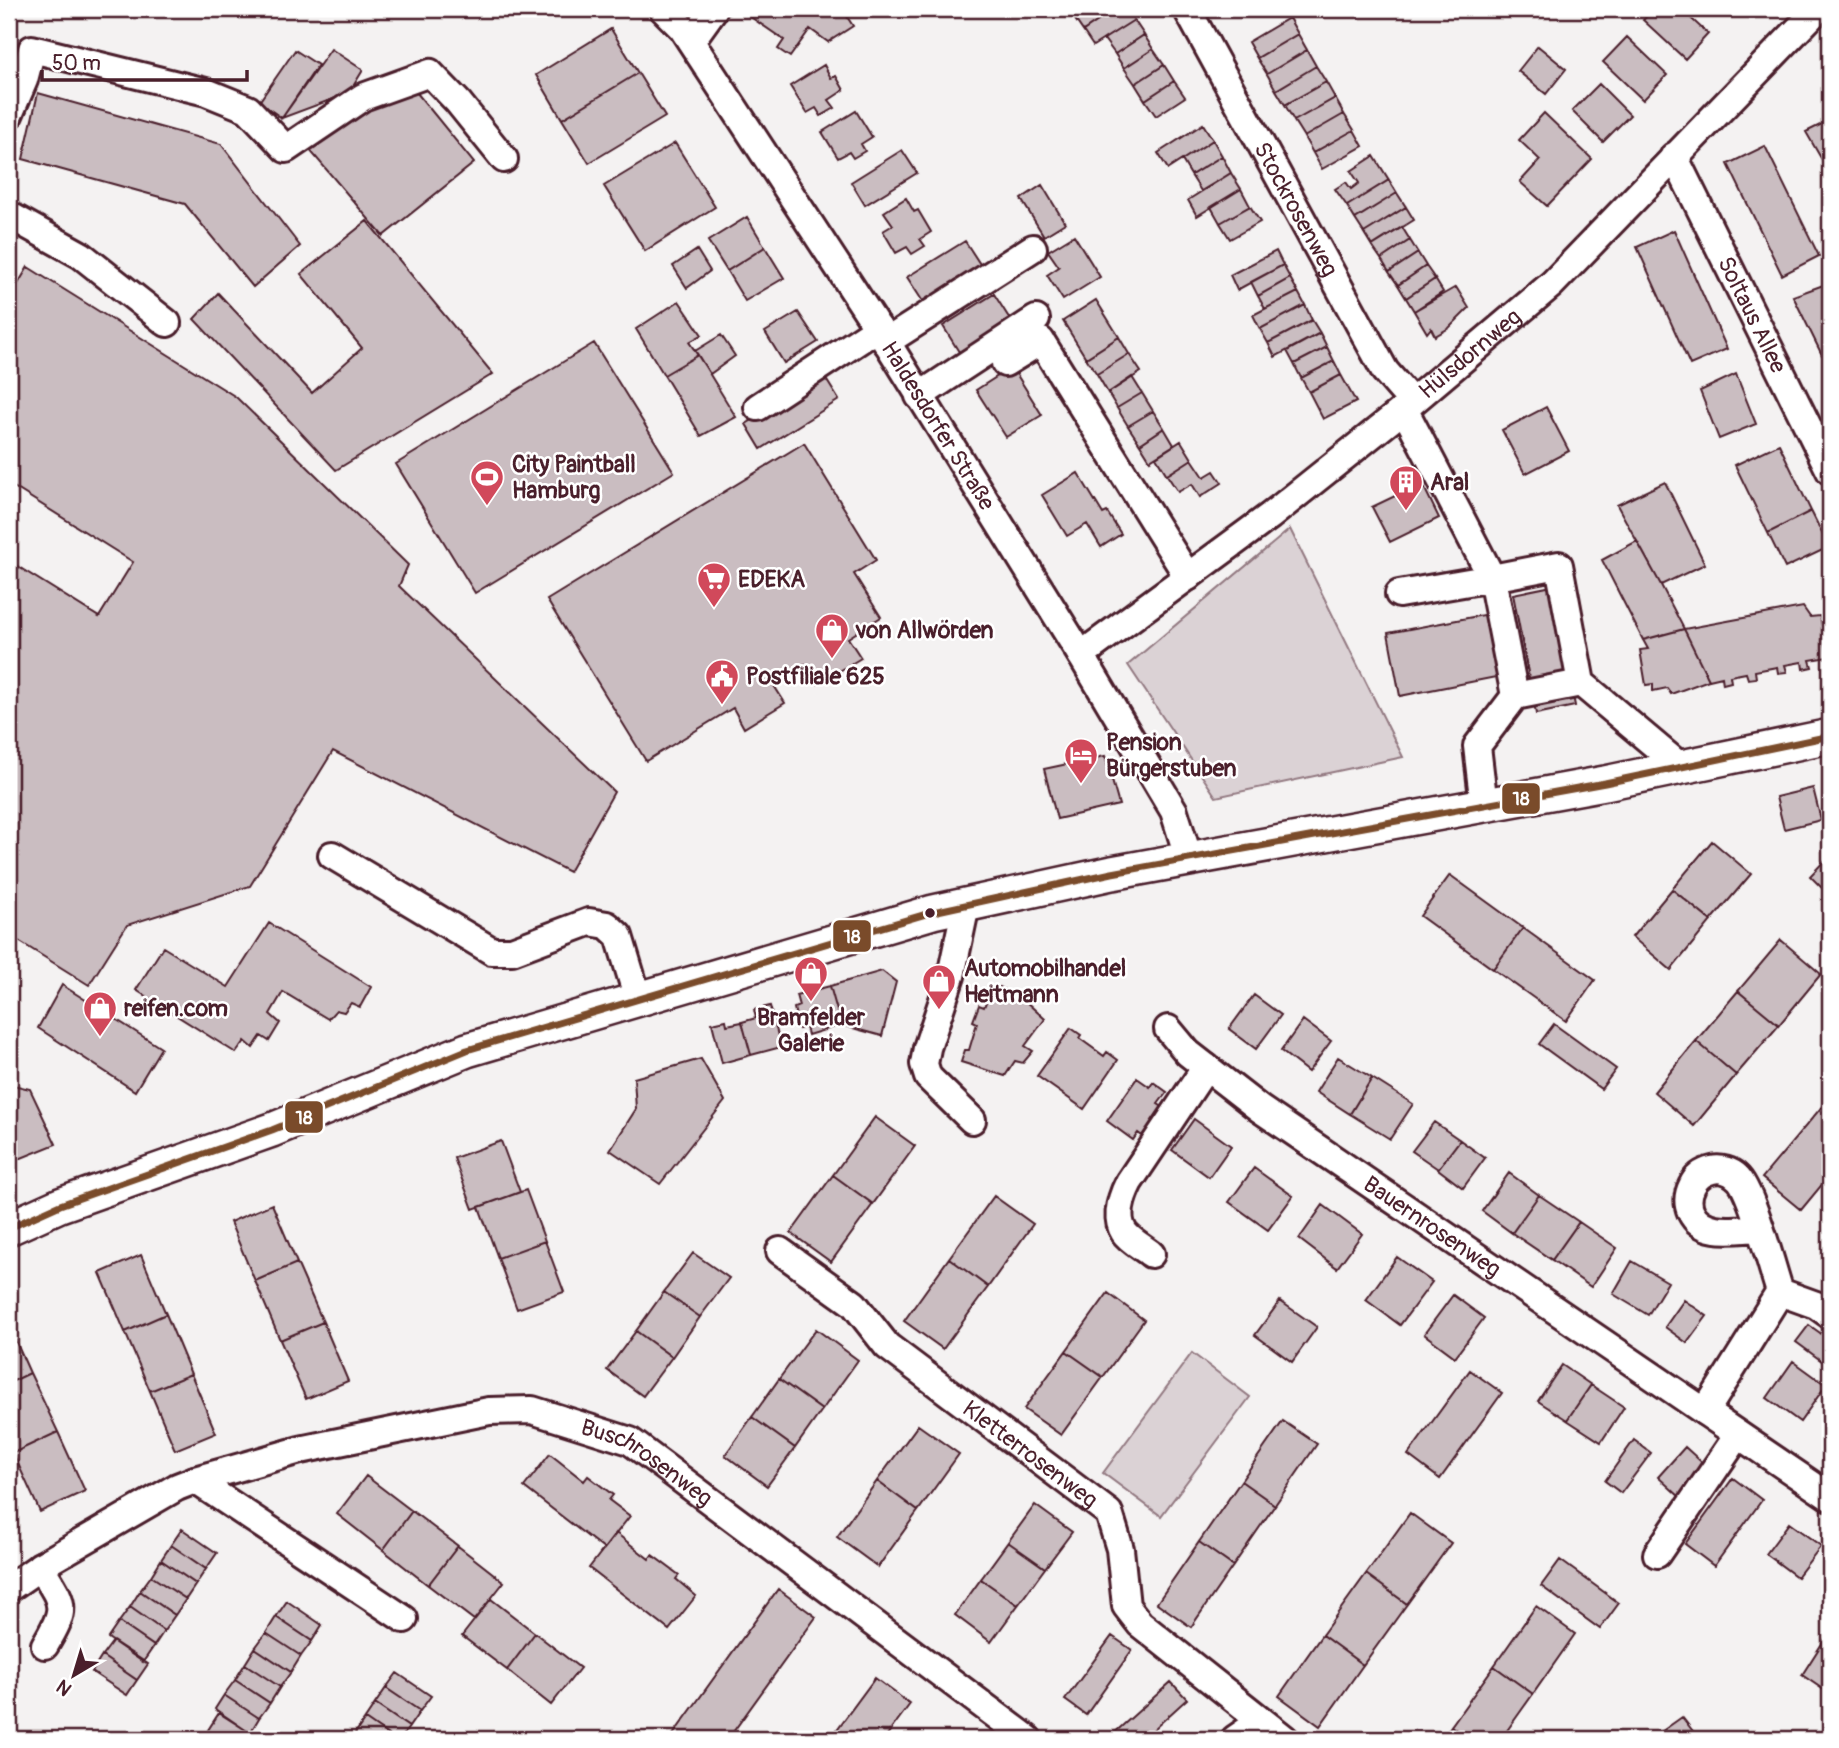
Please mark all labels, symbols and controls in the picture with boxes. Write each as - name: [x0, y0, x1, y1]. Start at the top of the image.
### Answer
- scale bar: [42, 38, 247, 82]
- text: 50 m: [52, 50, 101, 77]
- street label: Stockrosenweg: [1247, 137, 1344, 282]
- street label: Soltaus Allee: [1711, 252, 1793, 378]
- street label: Hülsdornweg: [1413, 303, 1527, 405]
- street label: Haldesdorfer Straße: [875, 336, 1002, 516]
- place label: City Paintball Hamburg: [512, 450, 636, 505]
- sports icon: City Paintball Hamburg: [468, 458, 506, 507]
- building icon: Aral: [1387, 463, 1425, 512]
- place label: Aral: [1430, 468, 1469, 497]
- supermarket icon: EDEKA: [695, 560, 733, 609]
- place label: EDEKA: [738, 565, 805, 594]
- shop icon: von Allwörden: [813, 611, 851, 660]
- place label: von Allwörden: [855, 616, 994, 645]
- public building icon: Postfiliale 625: [703, 657, 741, 706]
- place label: Postfiliale 625: [746, 662, 885, 691]
- place label: Pension Bürgerstuben: [1106, 728, 1237, 783]
- hotel icon: Pension Bürgerstuben: [1062, 736, 1100, 785]
- line badge: 18: [1501, 782, 1541, 815]
- text: 18: [1512, 787, 1530, 811]
- unlabelled marker: [923, 906, 937, 920]
- line badge: 18: [832, 919, 872, 953]
- text: 18: [843, 925, 861, 949]
- shop icon: Bramfelder Galerie: [792, 954, 830, 1003]
- place label: Automobilhandel Heitmann: [964, 954, 1126, 1009]
- shop icon: Automobilhandel Heitmann: [920, 962, 958, 1011]
- shop icon: reifen.com: [81, 989, 119, 1038]
- place label: reifen.com: [124, 994, 228, 1023]
- place label: Bramfelder Galerie: [757, 1003, 866, 1058]
- line badge: 18: [284, 1100, 324, 1134]
- text: 18: [295, 1106, 313, 1130]
- street label: Bauernrosenweg: [1358, 1170, 1507, 1284]
- street label: Kletterrosenweg: [957, 1394, 1103, 1515]
- street label: Buschrosenweg: [577, 1412, 718, 1513]
- north arrow: [38, 1640, 108, 1710]
- text: N: [52, 1674, 77, 1701]

